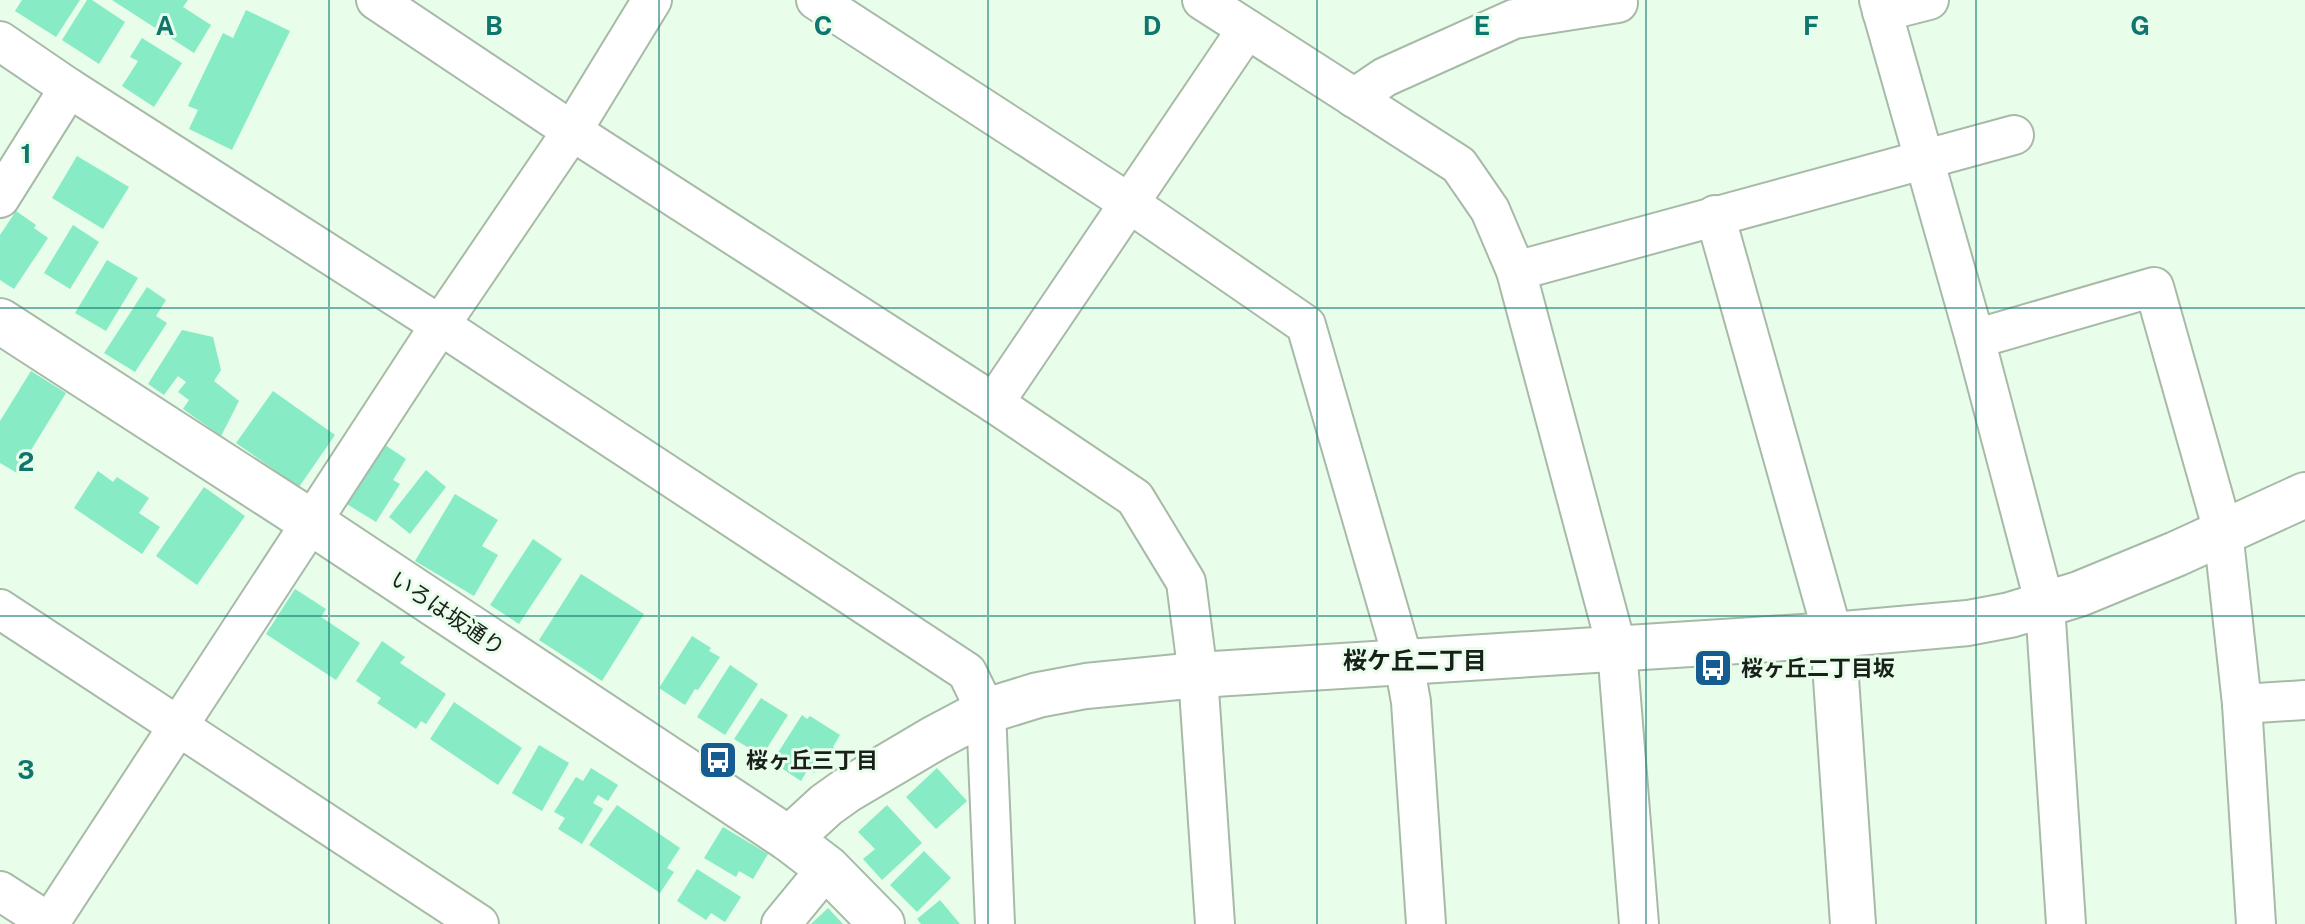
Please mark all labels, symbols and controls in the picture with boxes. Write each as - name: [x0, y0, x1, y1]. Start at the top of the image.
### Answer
- text: A: [156, 10, 175, 41]
- text: B: [485, 10, 503, 41]
- text: C: [814, 10, 832, 41]
- text: D: [1143, 10, 1161, 41]
- text: E: [1474, 10, 1490, 41]
- text: F: [1803, 10, 1819, 41]
- text: G: [2130, 10, 2150, 41]
- text: 1: [20, 138, 32, 169]
- text: 2: [18, 446, 34, 477]
- street label: いろは坂通り: [386, 565, 510, 661]
- district label: 桜ケ丘二丁目: [1343, 646, 1487, 674]
- bus stop icon: 桜ヶ丘二丁目坂: [1692, 647, 1734, 689]
- place label: 桜ヶ丘二丁目坂: [1741, 655, 1895, 681]
- bus stop icon: 桜ヶ丘三丁目: [697, 739, 739, 781]
- place label: 桜ヶ丘三丁目: [746, 747, 878, 773]
- text: 3: [17, 754, 35, 785]

